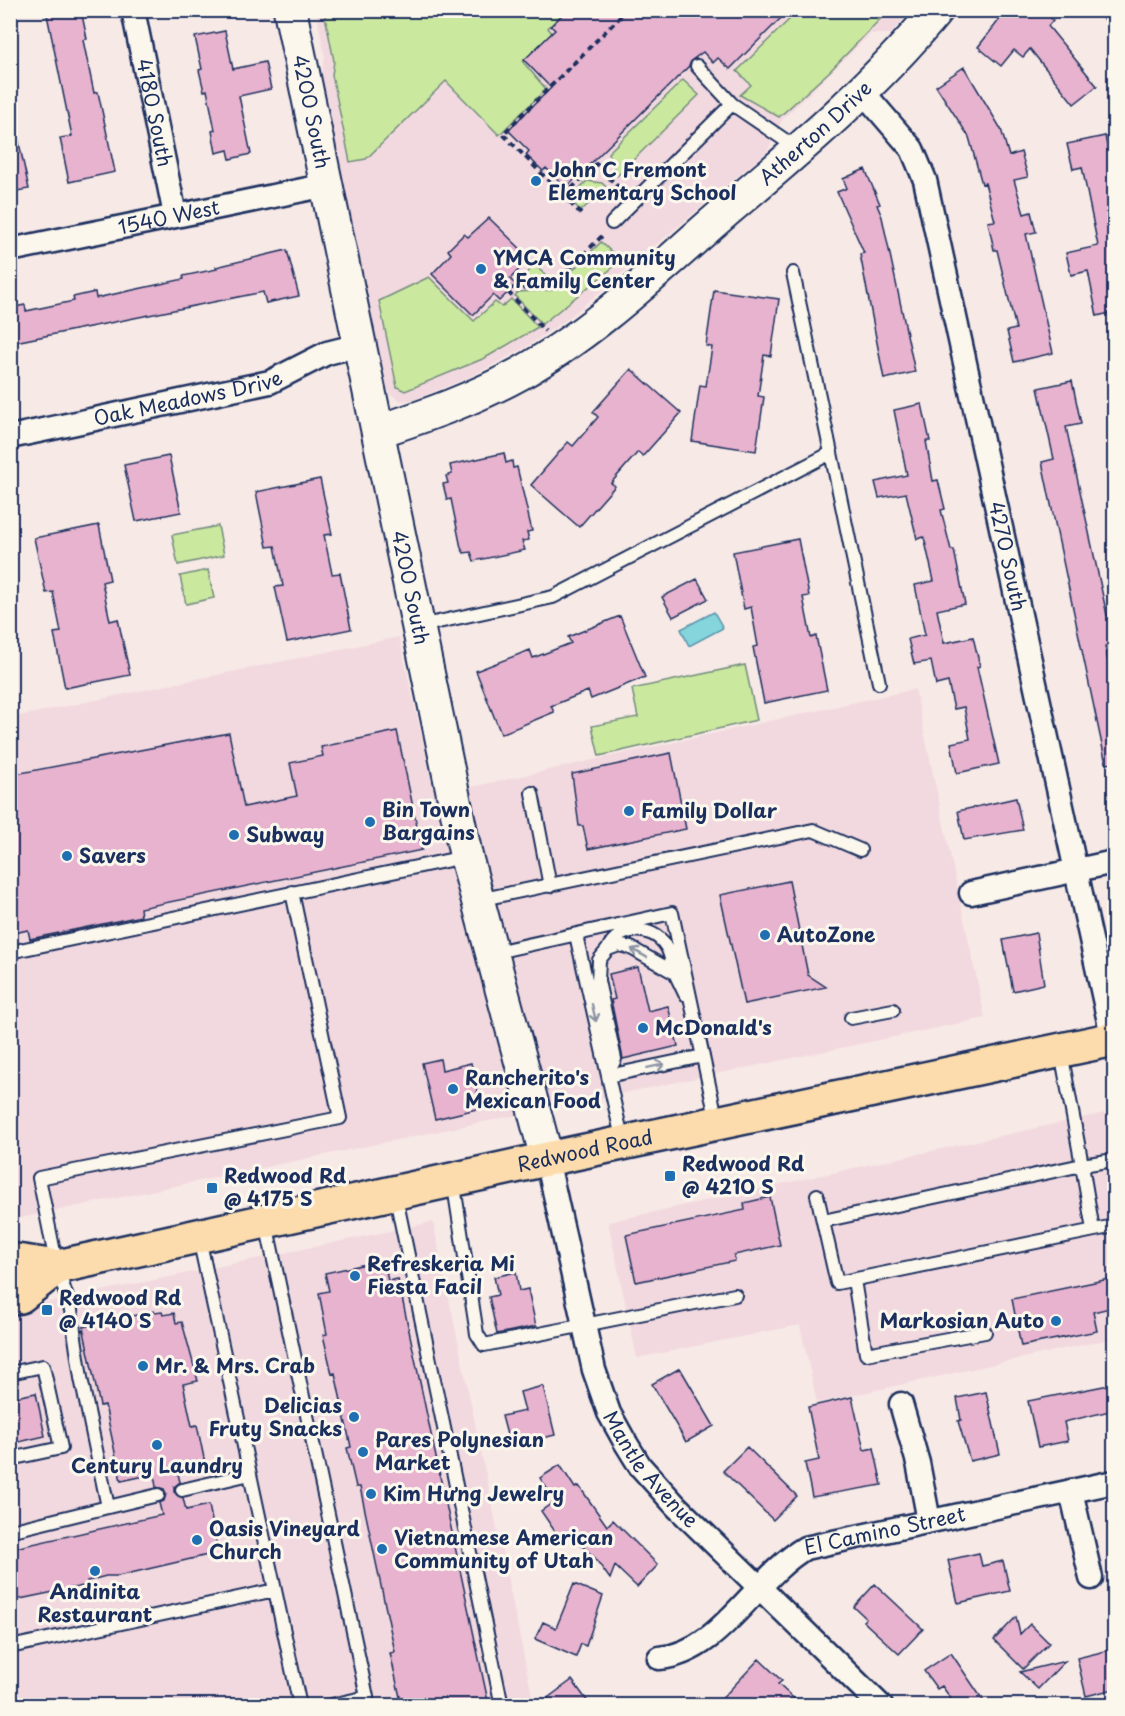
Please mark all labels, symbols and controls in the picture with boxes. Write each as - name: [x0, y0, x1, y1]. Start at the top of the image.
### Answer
- street label: 4200 South: [286, 52, 339, 171]
- street label: 4180 South: [129, 56, 181, 169]
- street label: Atherton Drive: [752, 73, 878, 192]
- place label: John C Fremont Elementary School: [548, 154, 736, 207]
- marker: John C Fremont Elementary School: [529, 174, 543, 188]
- street label: 1540 West: [115, 191, 222, 242]
- place label: YMCA Community & Family Center: [493, 242, 676, 295]
- marker: YMCA Community & Family Center: [474, 262, 488, 276]
- street label: Oak Meadows Drive: [91, 362, 287, 433]
- street label: 4270 South: [982, 498, 1035, 614]
- street label: 4200 South: [385, 528, 438, 647]
- place label: Bin Town Bargains: [382, 794, 475, 847]
- place label: Family Dollar: [641, 795, 778, 825]
- marker: Family Dollar: [622, 804, 636, 818]
- marker: Bin Town Bargains: [363, 815, 377, 829]
- place label: Subway: [246, 819, 324, 849]
- marker: Subway: [227, 828, 241, 842]
- place label: Savers: [79, 840, 146, 870]
- marker: Savers: [60, 849, 74, 863]
- place label: AutoZone: [777, 919, 875, 949]
- marker: AutoZone: [758, 928, 772, 942]
- one-way arrow: [631, 947, 649, 958]
- one-way arrow: [588, 1003, 600, 1022]
- place label: McDonald's: [655, 1012, 772, 1042]
- marker: McDonald's: [636, 1021, 650, 1035]
- one-way arrow: [645, 1060, 665, 1071]
- place label: Rancherito's Mexican Food: [465, 1062, 601, 1115]
- marker: Rancherito's Mexican Food: [446, 1082, 460, 1096]
- street label: Redwood Road: [514, 1121, 655, 1179]
- place label: Redwood Rd @ 4210 S: [682, 1148, 805, 1201]
- place label: Redwood Rd @ 4175 S: [224, 1160, 347, 1213]
- marker: Redwood Rd @ 4210 S: [663, 1169, 677, 1183]
- marker: Redwood Rd @ 4175 S: [205, 1181, 219, 1195]
- place label: Refreskeria Mi Fiesta Facil: [367, 1248, 515, 1301]
- marker: Refreskeria Mi Fiesta Facil: [348, 1269, 362, 1283]
- place label: Redwood Rd @ 4140 S: [59, 1282, 182, 1335]
- marker: Redwood Rd @ 4140 S: [40, 1303, 54, 1317]
- place label: Markosian Auto: [880, 1305, 1044, 1335]
- marker: Markosian Auto: [1049, 1314, 1063, 1328]
- place label: Mr. & Mrs. Crab: [155, 1350, 315, 1380]
- marker: Mr. & Mrs. Crab: [136, 1359, 150, 1373]
- place label: Delicias Fruty Snacks: [209, 1390, 342, 1443]
- street label: Mantle Avenue: [596, 1405, 706, 1534]
- marker: Delicias Fruty Snacks: [347, 1410, 361, 1424]
- place label: Pares Polynesian Market: [375, 1424, 544, 1477]
- marker: Century Laundry: [150, 1438, 164, 1452]
- marker: Pares Polynesian Market: [356, 1445, 370, 1459]
- place label: Century Laundry: [71, 1450, 243, 1480]
- place label: Kim Hưng Jewelry: [383, 1478, 564, 1508]
- marker: Kim Hưng Jewelry: [364, 1487, 378, 1501]
- street label: El Camino Street: [801, 1498, 968, 1562]
- place label: Oasis Vineyard Church: [209, 1513, 360, 1566]
- place label: Vietnamese American Community of Utah: [394, 1522, 613, 1575]
- marker: Oasis Vineyard Church: [190, 1533, 204, 1547]
- marker: Vietnamese American Community of Utah: [375, 1542, 389, 1556]
- marker: Andinita Restaurant: [88, 1564, 102, 1578]
- place label: Andinita Restaurant: [38, 1576, 153, 1629]

